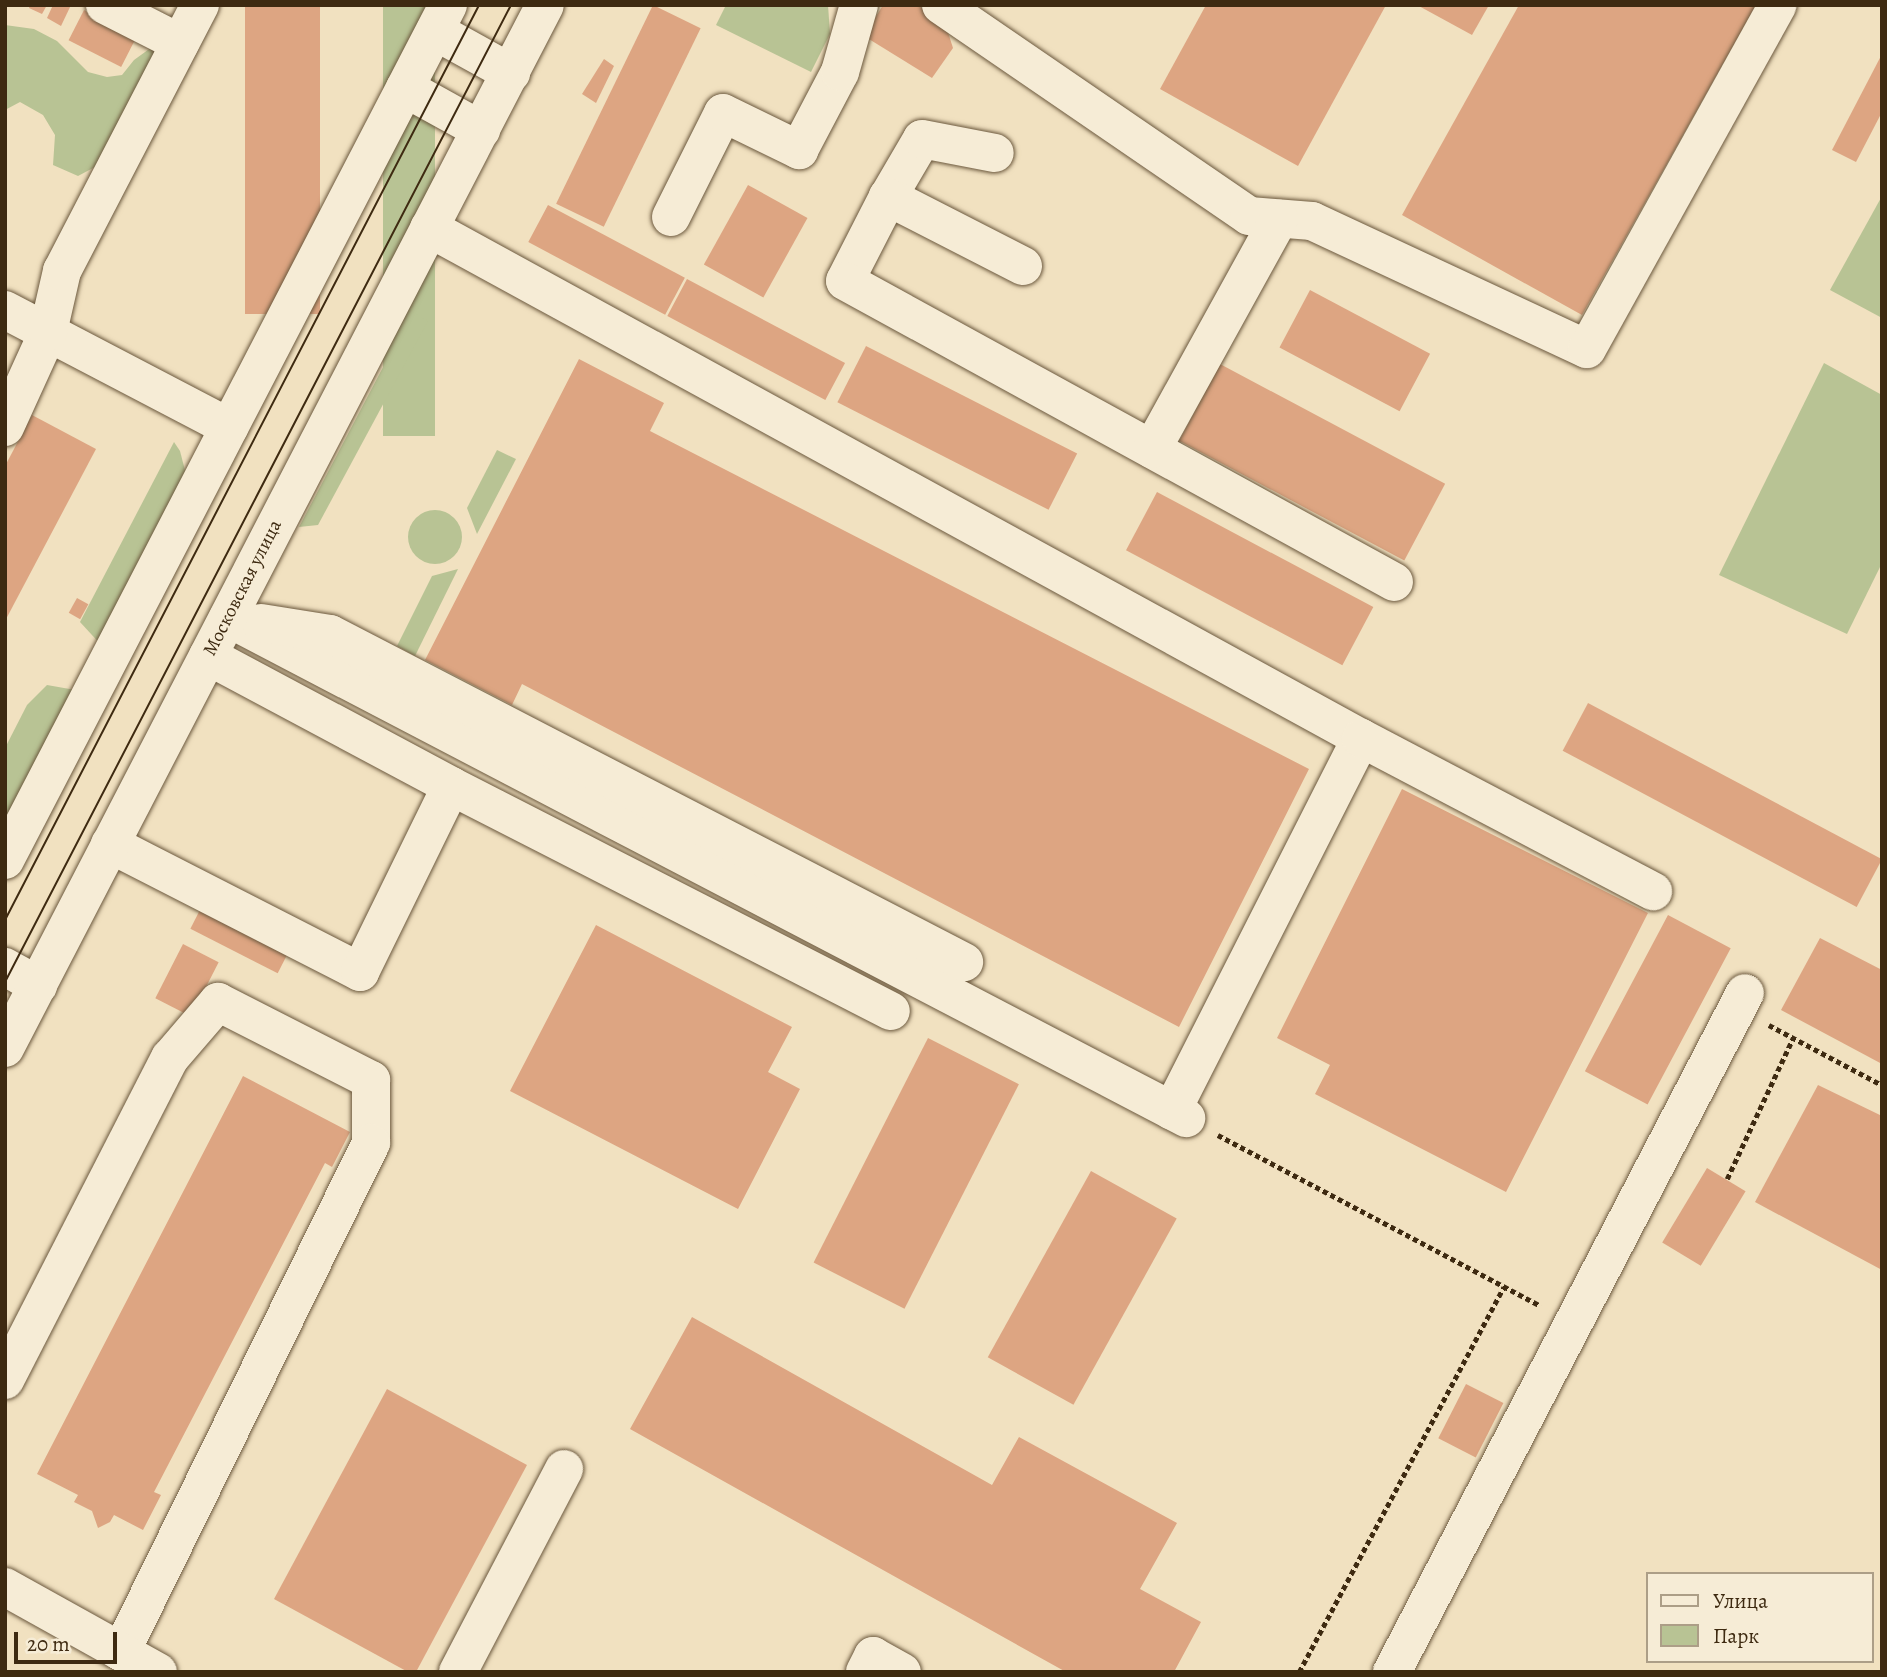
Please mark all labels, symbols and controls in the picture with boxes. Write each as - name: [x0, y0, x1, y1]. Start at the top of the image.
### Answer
- street label: Московская улица: [199, 516, 287, 660]
- legend: [1646, 1572, 1873, 1663]
- text: Улица: [1713, 1587, 1768, 1615]
- scale bar: [18, 1618, 121, 1662]
- text: Парк: [1713, 1622, 1759, 1650]
- text: 20 m: [27, 1630, 70, 1658]

